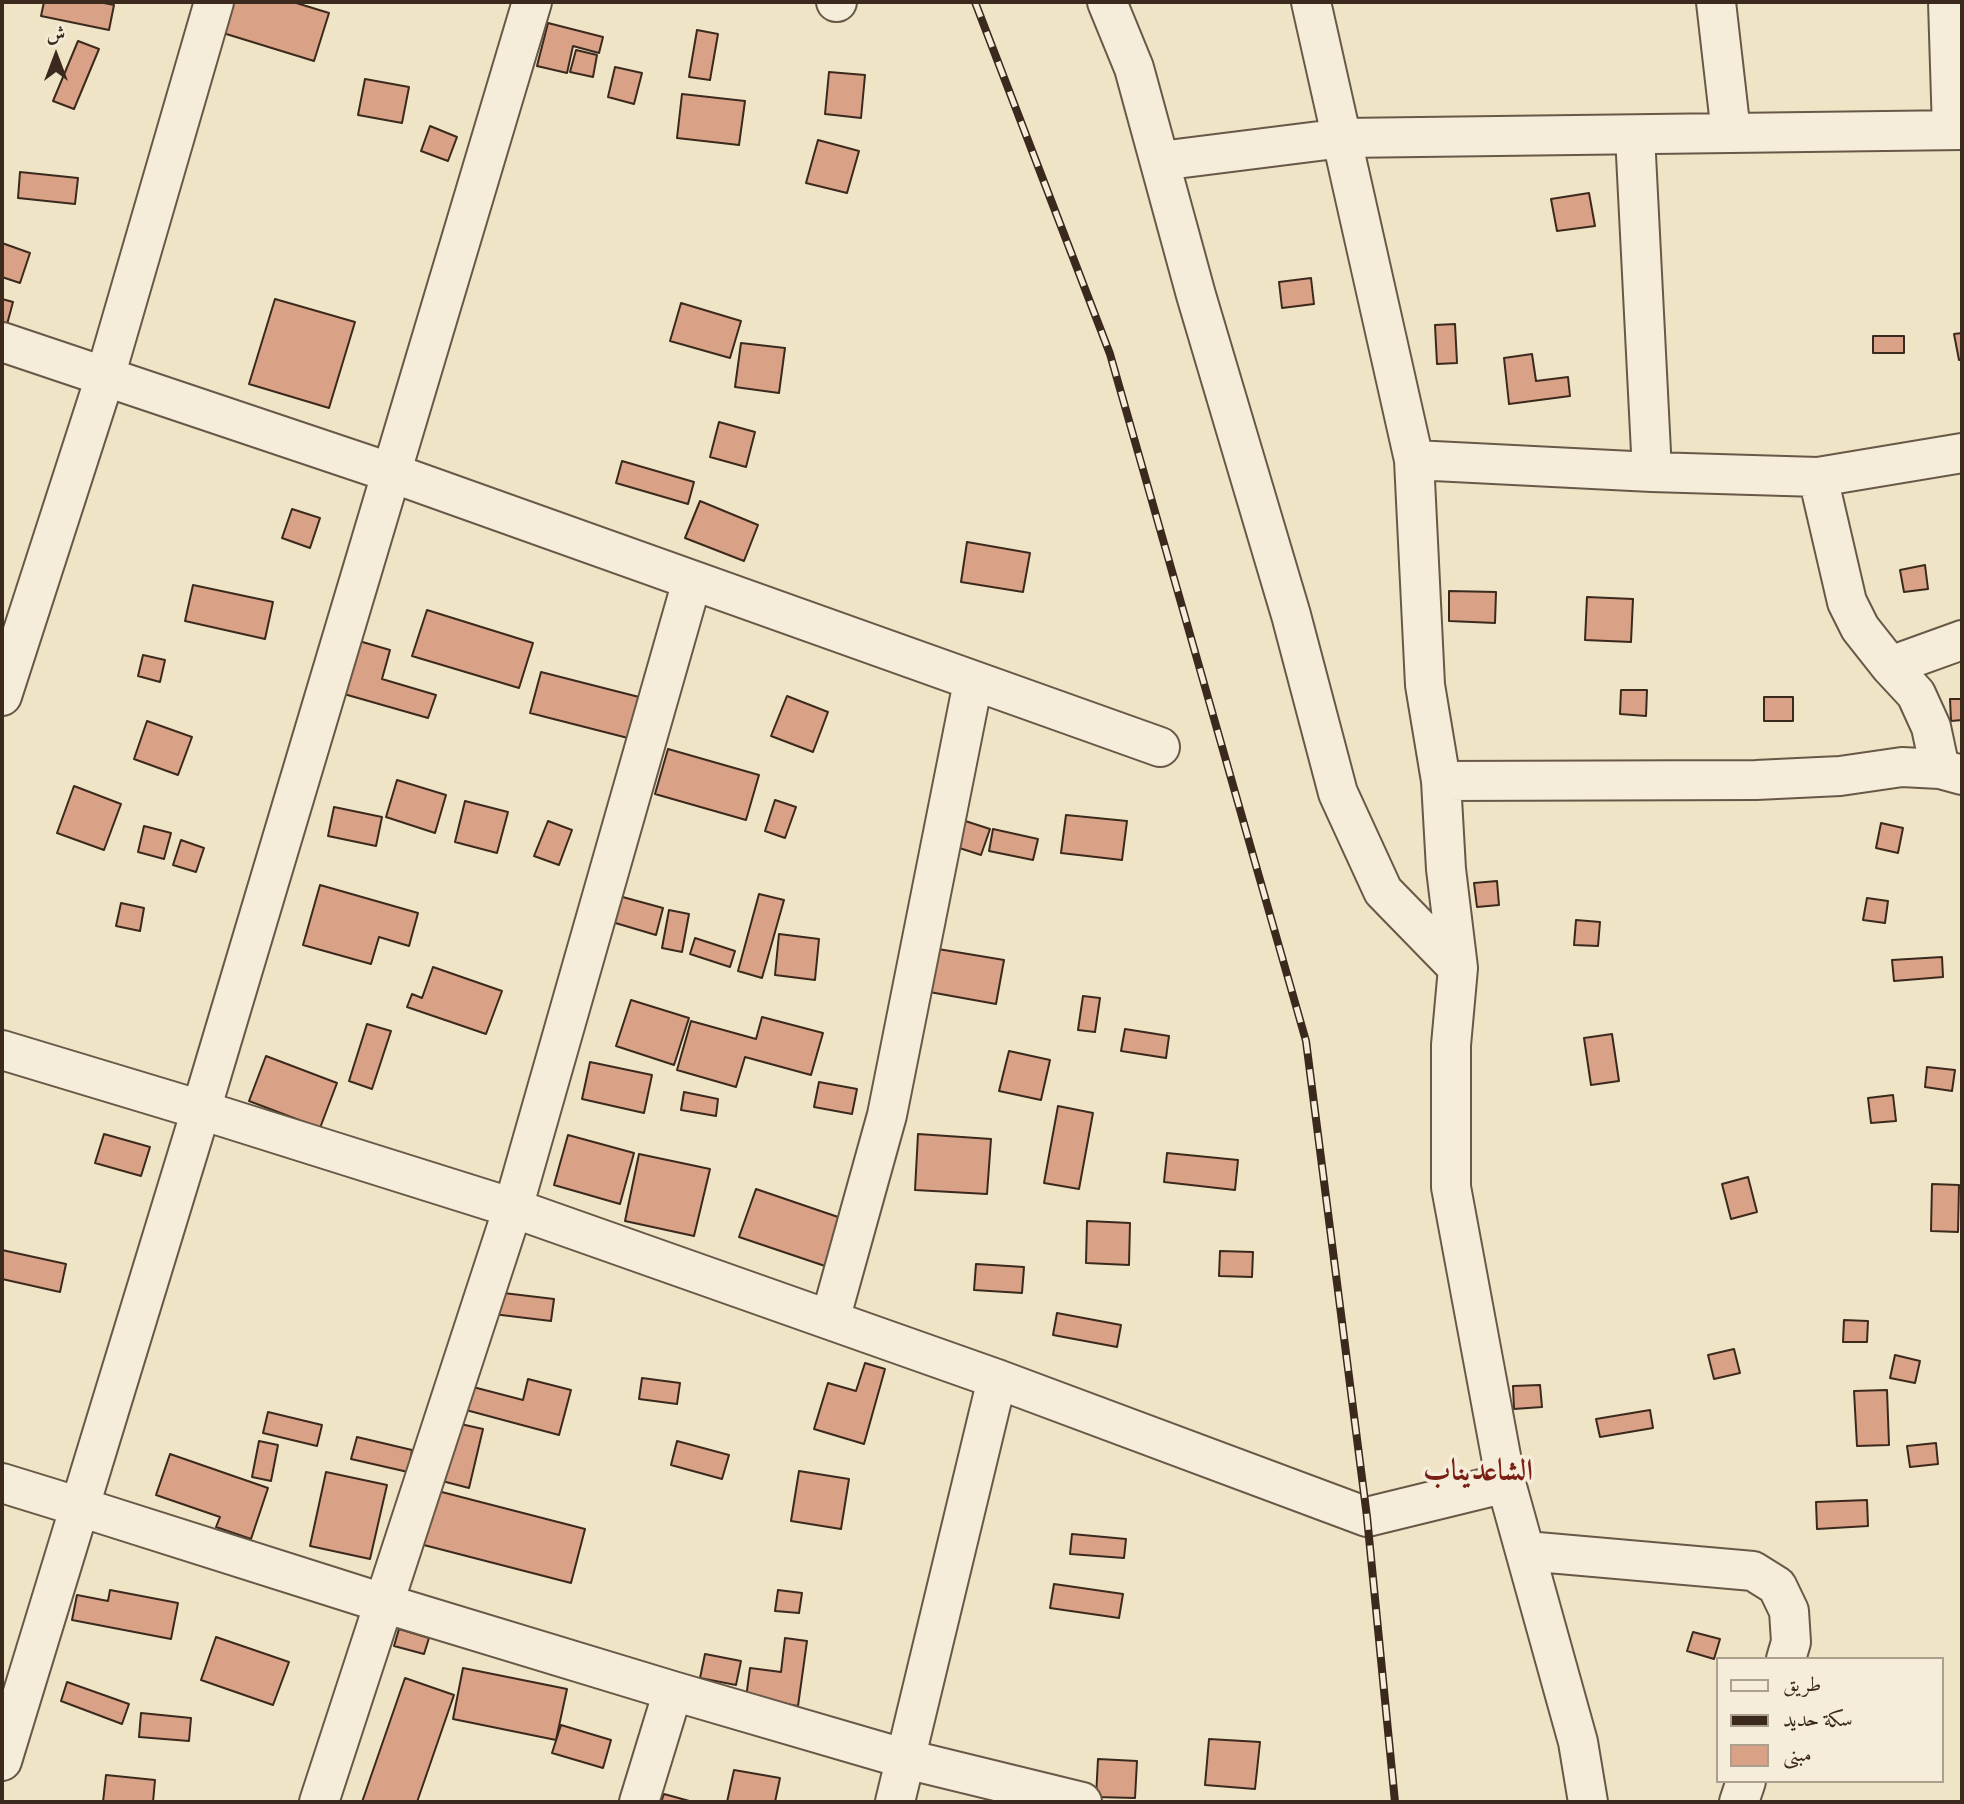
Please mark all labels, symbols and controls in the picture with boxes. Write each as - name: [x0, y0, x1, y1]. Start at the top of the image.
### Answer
- north arrow: [21, 21, 91, 91]
- text: ش: [47, 23, 65, 47]
- district label: الشاعديناب: [1423, 1456, 1533, 1492]
- legend: [1716, 1657, 1943, 1783]
- text: طريق: [1783, 1672, 1821, 1699]
- text: سكة حديد: [1783, 1707, 1853, 1734]
- text: مبنى: [1783, 1742, 1812, 1769]

